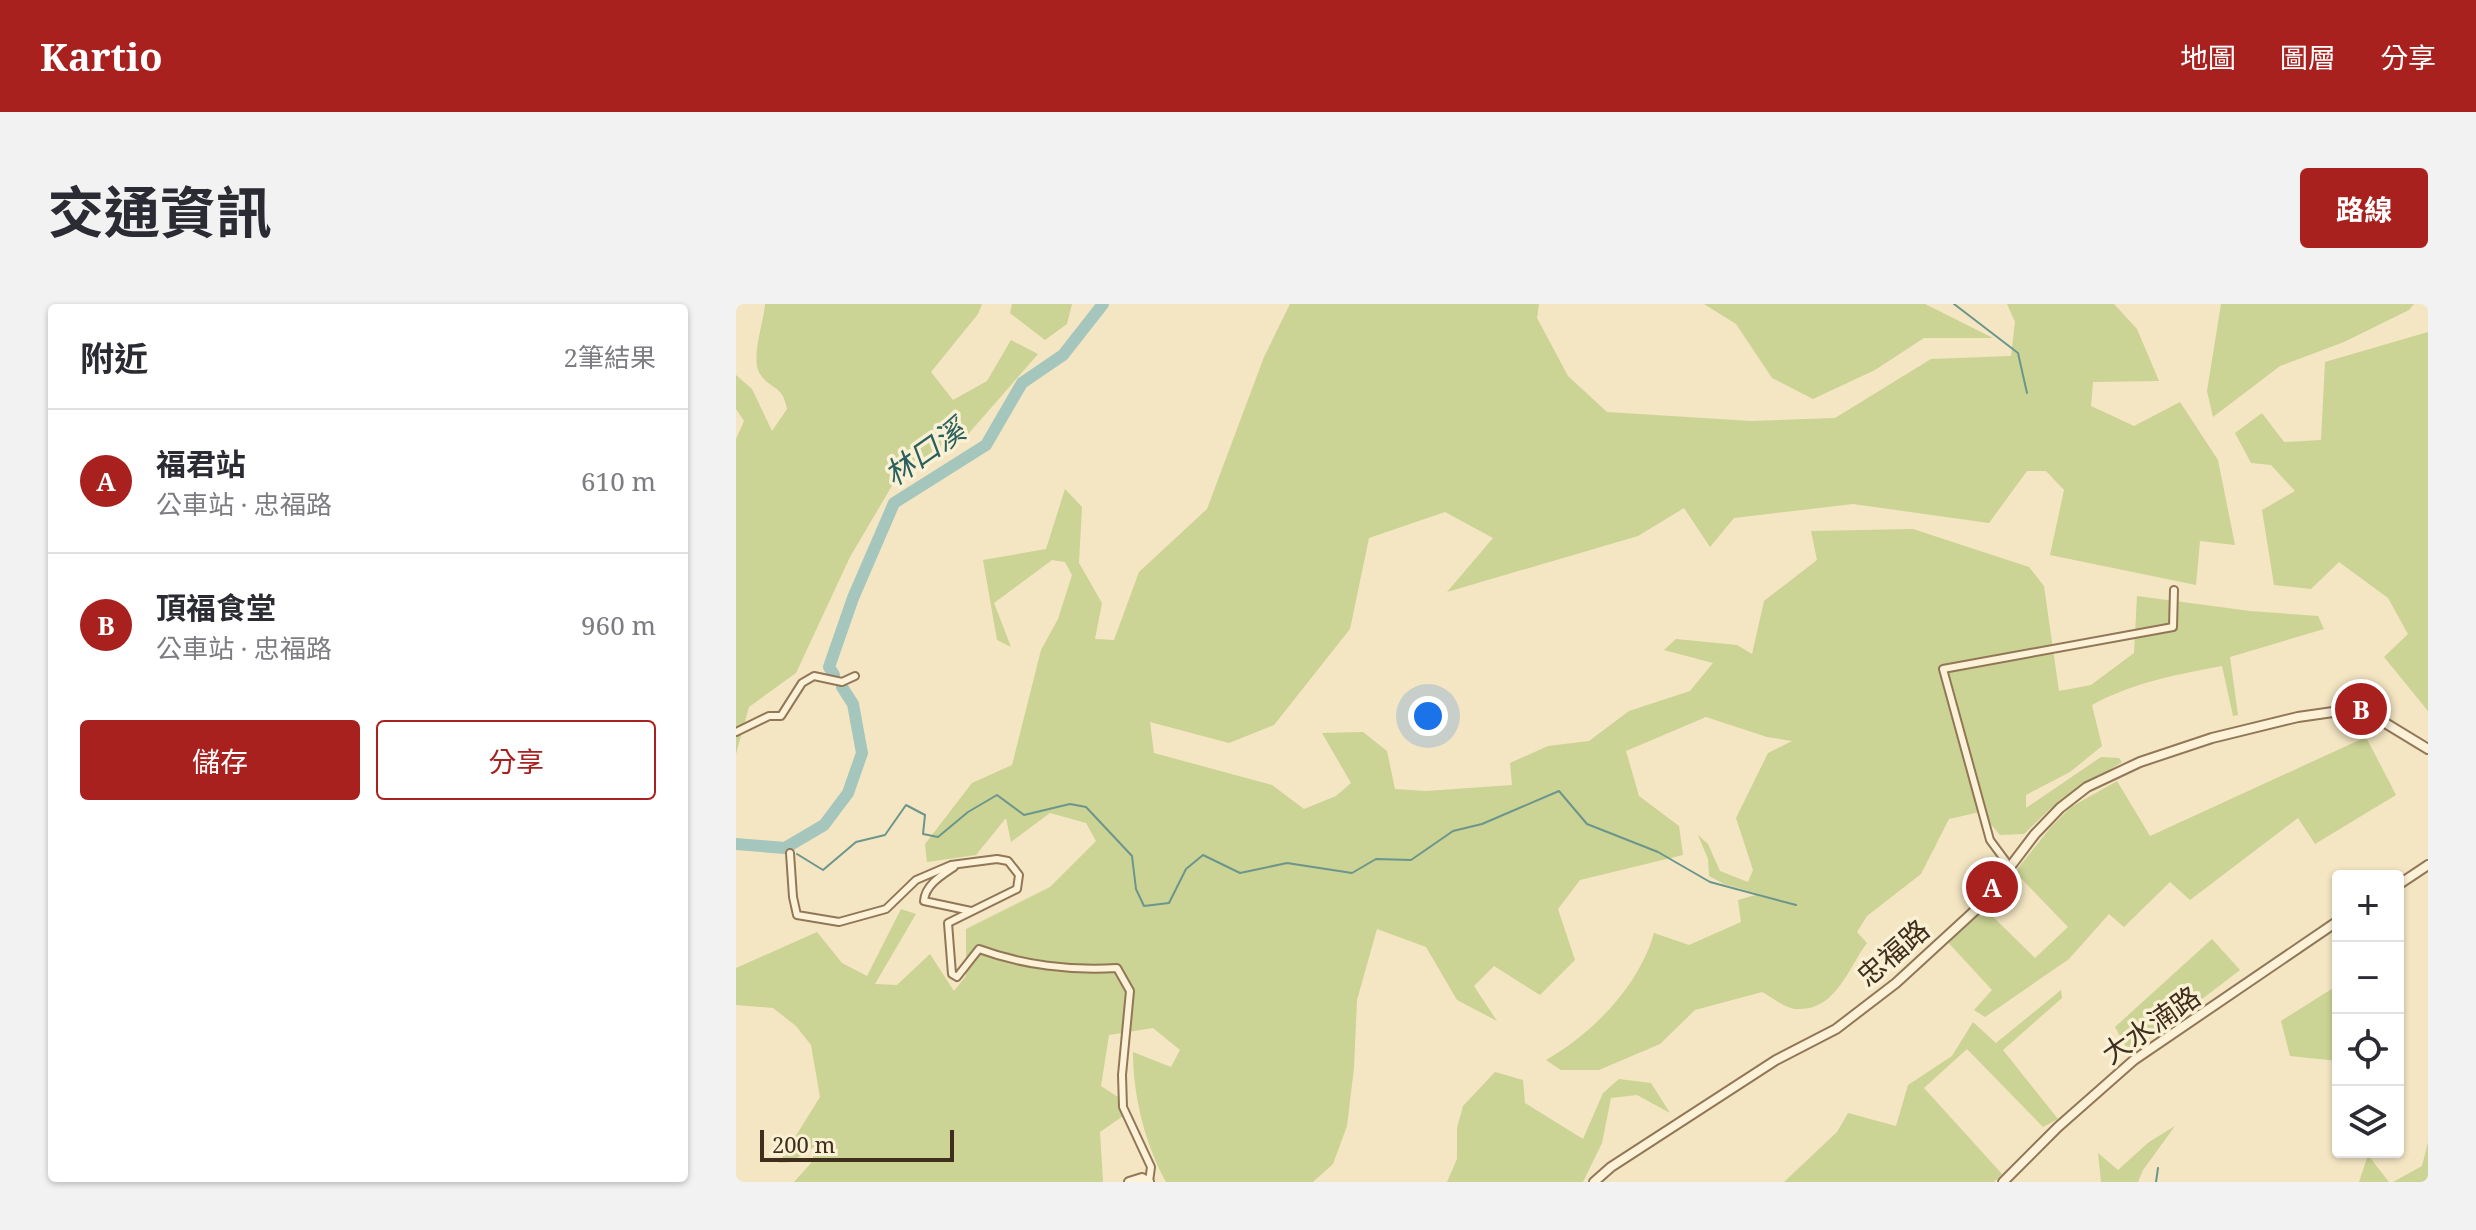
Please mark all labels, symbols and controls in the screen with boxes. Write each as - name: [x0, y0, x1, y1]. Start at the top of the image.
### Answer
- text: Kartio: [40, 30, 163, 82]
- text: 地圖: [2180, 38, 2236, 76]
- text: 圖層: [2280, 38, 2336, 76]
- text: 分享: [2380, 38, 2436, 76]
- button: 路線: [2300, 168, 2428, 248]
- text: 交通資訊: [48, 173, 272, 249]
- text: 附近: [80, 335, 148, 381]
- text: 2筆結果: [563, 339, 656, 375]
- water label: 林口溪: [876, 407, 976, 494]
- text: 福君站: [156, 443, 246, 484]
- text: A: [96, 463, 116, 499]
- text: 610 m: [581, 463, 656, 499]
- text: 公車站 · 忠福路: [156, 486, 332, 522]
- text: 頂福食堂: [156, 587, 276, 628]
- text: B: [97, 607, 115, 643]
- text: 960 m: [581, 607, 656, 643]
- text: 公車站 · 忠福路: [156, 630, 332, 666]
- pin: B: [2335, 679, 2387, 739]
- your location: [1408, 696, 1448, 736]
- button: 儲存: [80, 720, 360, 800]
- button: 分享: [376, 720, 656, 800]
- pin: A: [1966, 857, 2018, 917]
- map controls: [2332, 870, 2404, 1158]
- button: +: [2332, 870, 2404, 942]
- street label: 忠福路: [1848, 910, 1937, 994]
- button: −: [2332, 942, 2404, 1014]
- street label: 大水湳路: [2094, 976, 2207, 1072]
- button: locate: [2332, 1014, 2404, 1086]
- button: layers: [2332, 1086, 2404, 1158]
- scale bar: [760, 1126, 954, 1162]
- text: 200 m: [772, 1129, 835, 1159]

